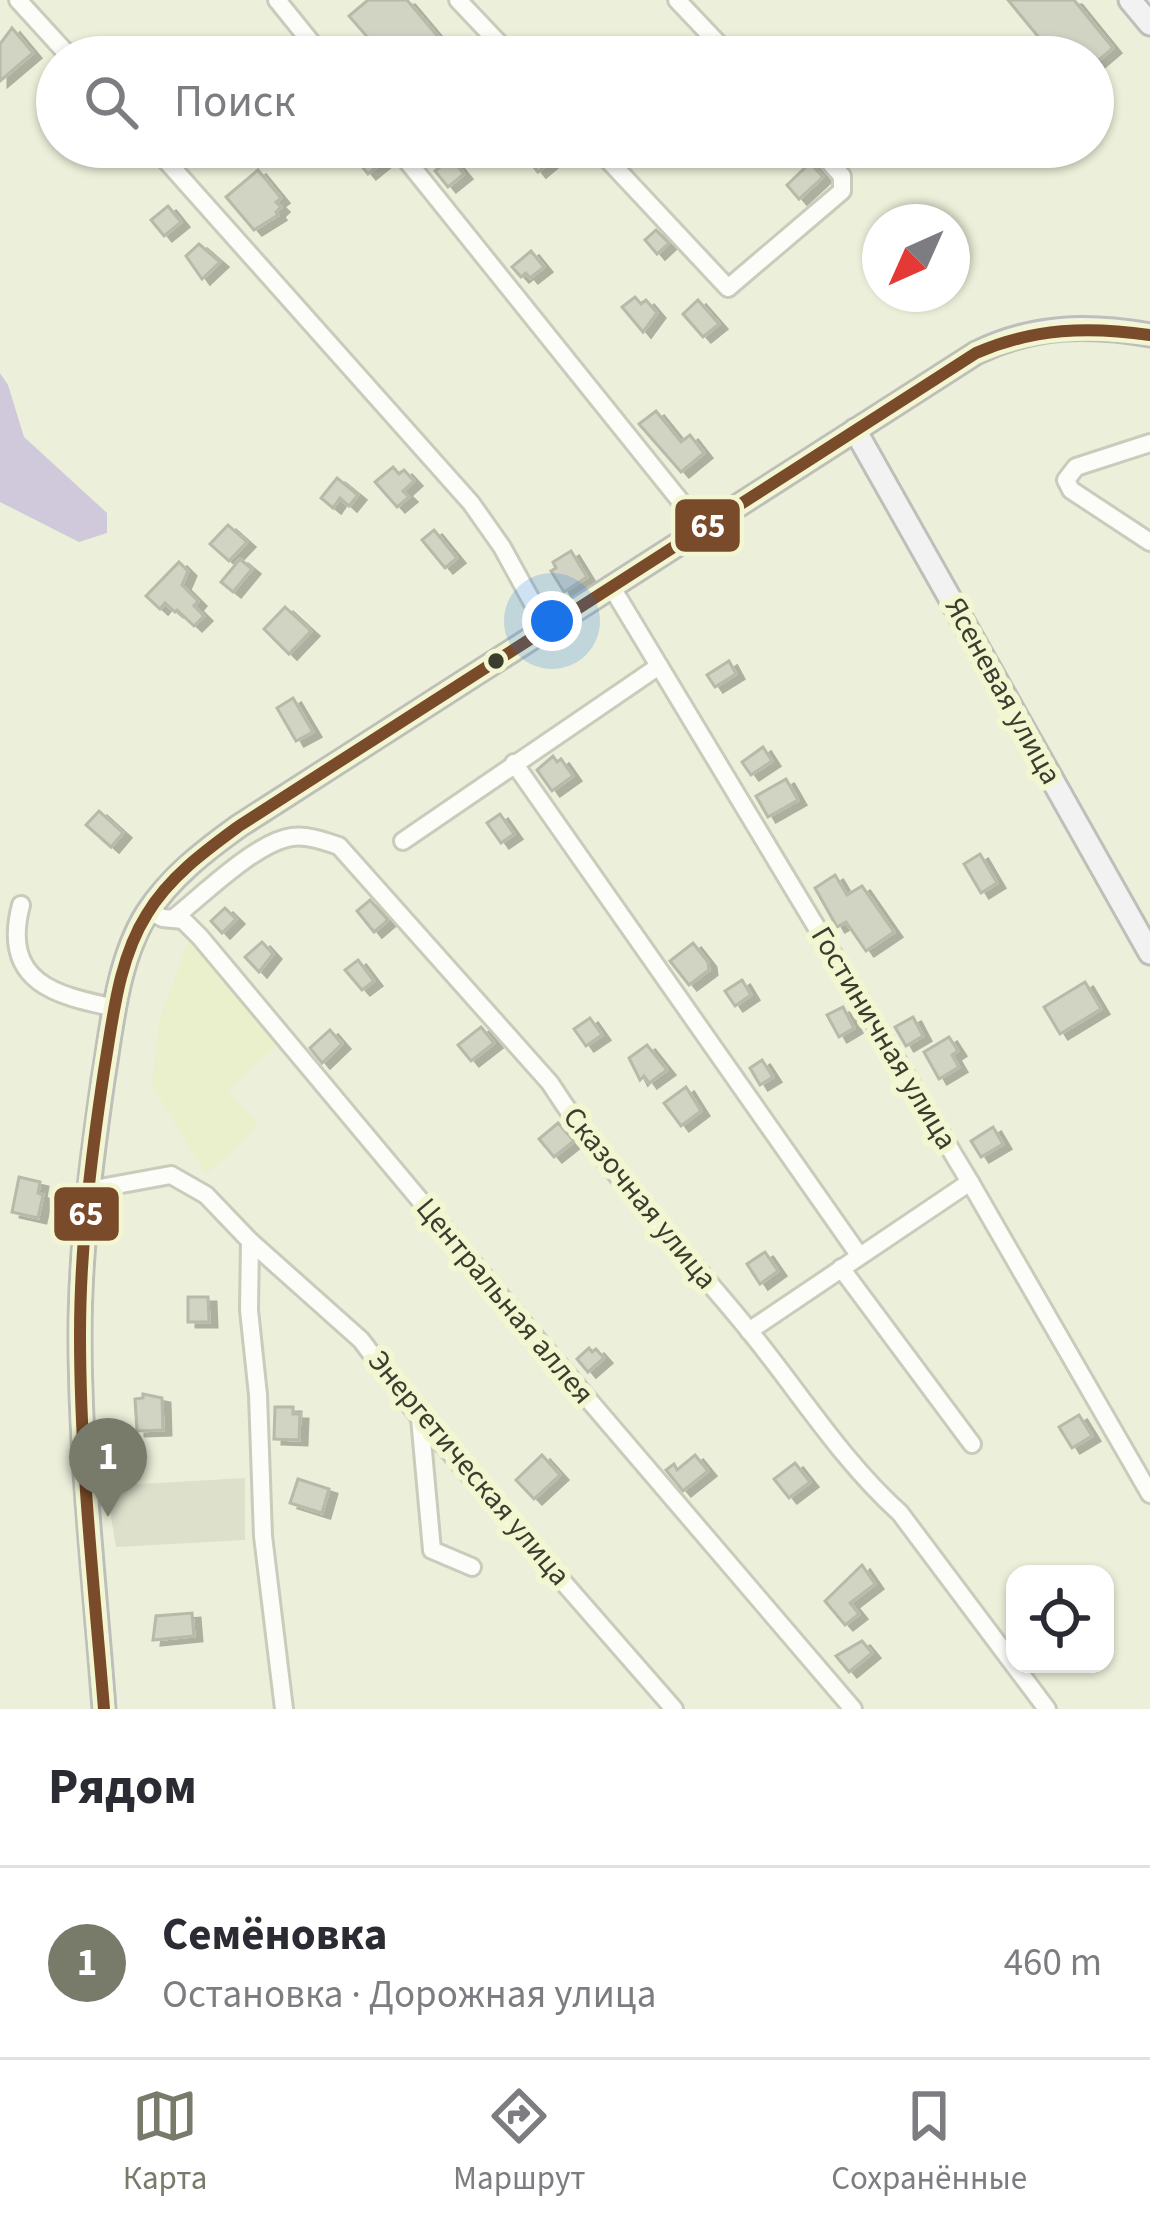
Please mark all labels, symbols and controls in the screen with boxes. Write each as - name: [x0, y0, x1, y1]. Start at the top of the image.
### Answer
- search box: [36, 36, 1114, 168]
- icon: search: [78, 69, 144, 135]
- text: Поиск: [174, 70, 296, 134]
- north arrow: [862, 204, 970, 312]
- line badge: 65: [673, 497, 742, 554]
- text: 65: [691, 503, 725, 550]
- street label: Ясеневая улица: [934, 590, 1072, 792]
- your location: [522, 591, 582, 651]
- unlabelled marker: [485, 650, 507, 672]
- street label: Гостиничная улица: [800, 918, 968, 1158]
- street label: Сказочная улица: [553, 1097, 727, 1299]
- line badge: 65: [52, 1185, 121, 1243]
- street label: Центральная аллея: [406, 1188, 604, 1414]
- text: 65: [69, 1191, 103, 1238]
- street label: Энергетическая улица: [358, 1341, 580, 1595]
- pin: 1: [69, 1418, 147, 1517]
- map controls: [1006, 1565, 1114, 1673]
- button: locate: [1006, 1565, 1114, 1673]
- text: Рядом: [48, 1751, 197, 1823]
- text: Семёновка: [162, 1903, 387, 1967]
- text: 1: [77, 1935, 97, 1991]
- text: 460 m: [1004, 1935, 1102, 1991]
- text: Остановка · Дорожная улица: [162, 1967, 656, 2023]
- tab: Карта: [123, 2083, 207, 2202]
- tab: Маршрут: [453, 2083, 586, 2202]
- tab: Сохранённые: [831, 2083, 1027, 2202]

